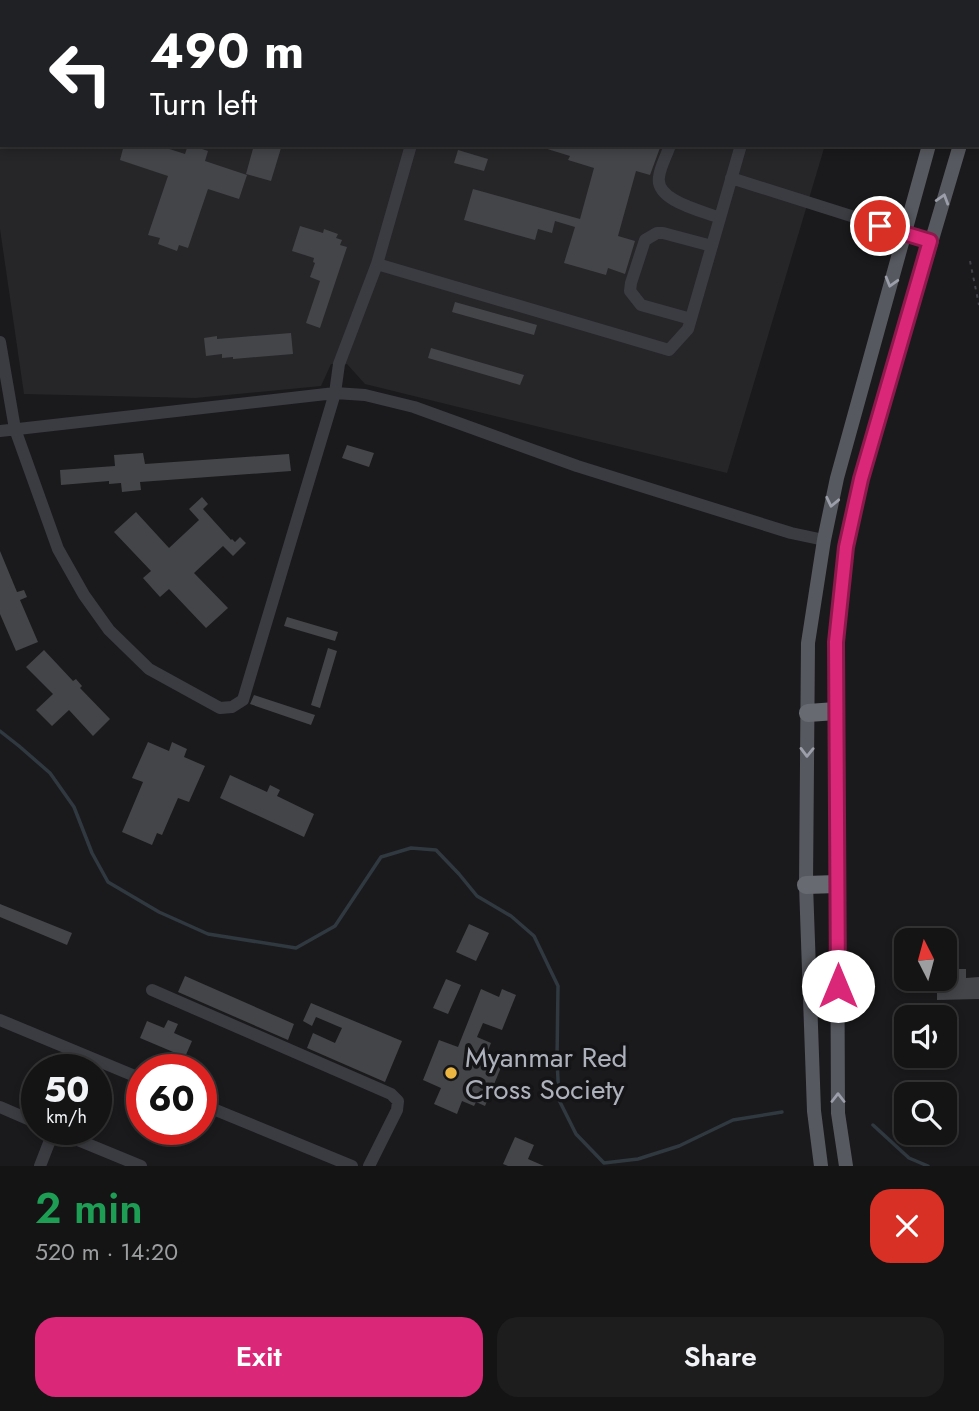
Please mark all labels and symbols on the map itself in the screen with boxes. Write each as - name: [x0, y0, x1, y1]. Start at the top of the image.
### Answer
- one-way arrow: [935, 193, 950, 205]
- pin: [850, 196, 910, 256]
- one-way arrow: [885, 276, 899, 288]
- one-way arrow: [825, 496, 840, 508]
- one-way arrow: [799, 747, 815, 757]
- north arrow: [894, 928, 957, 990]
- position arrow: [801, 949, 875, 1023]
- place label: Myanmar Red Cross Society: [465, 1037, 628, 1110]
- speed limit sign: 60: [126, 1054, 217, 1145]
- marker: Myanmar Red Cross Society: [443, 1065, 459, 1081]
- one-way arrow: [830, 1093, 846, 1103]

